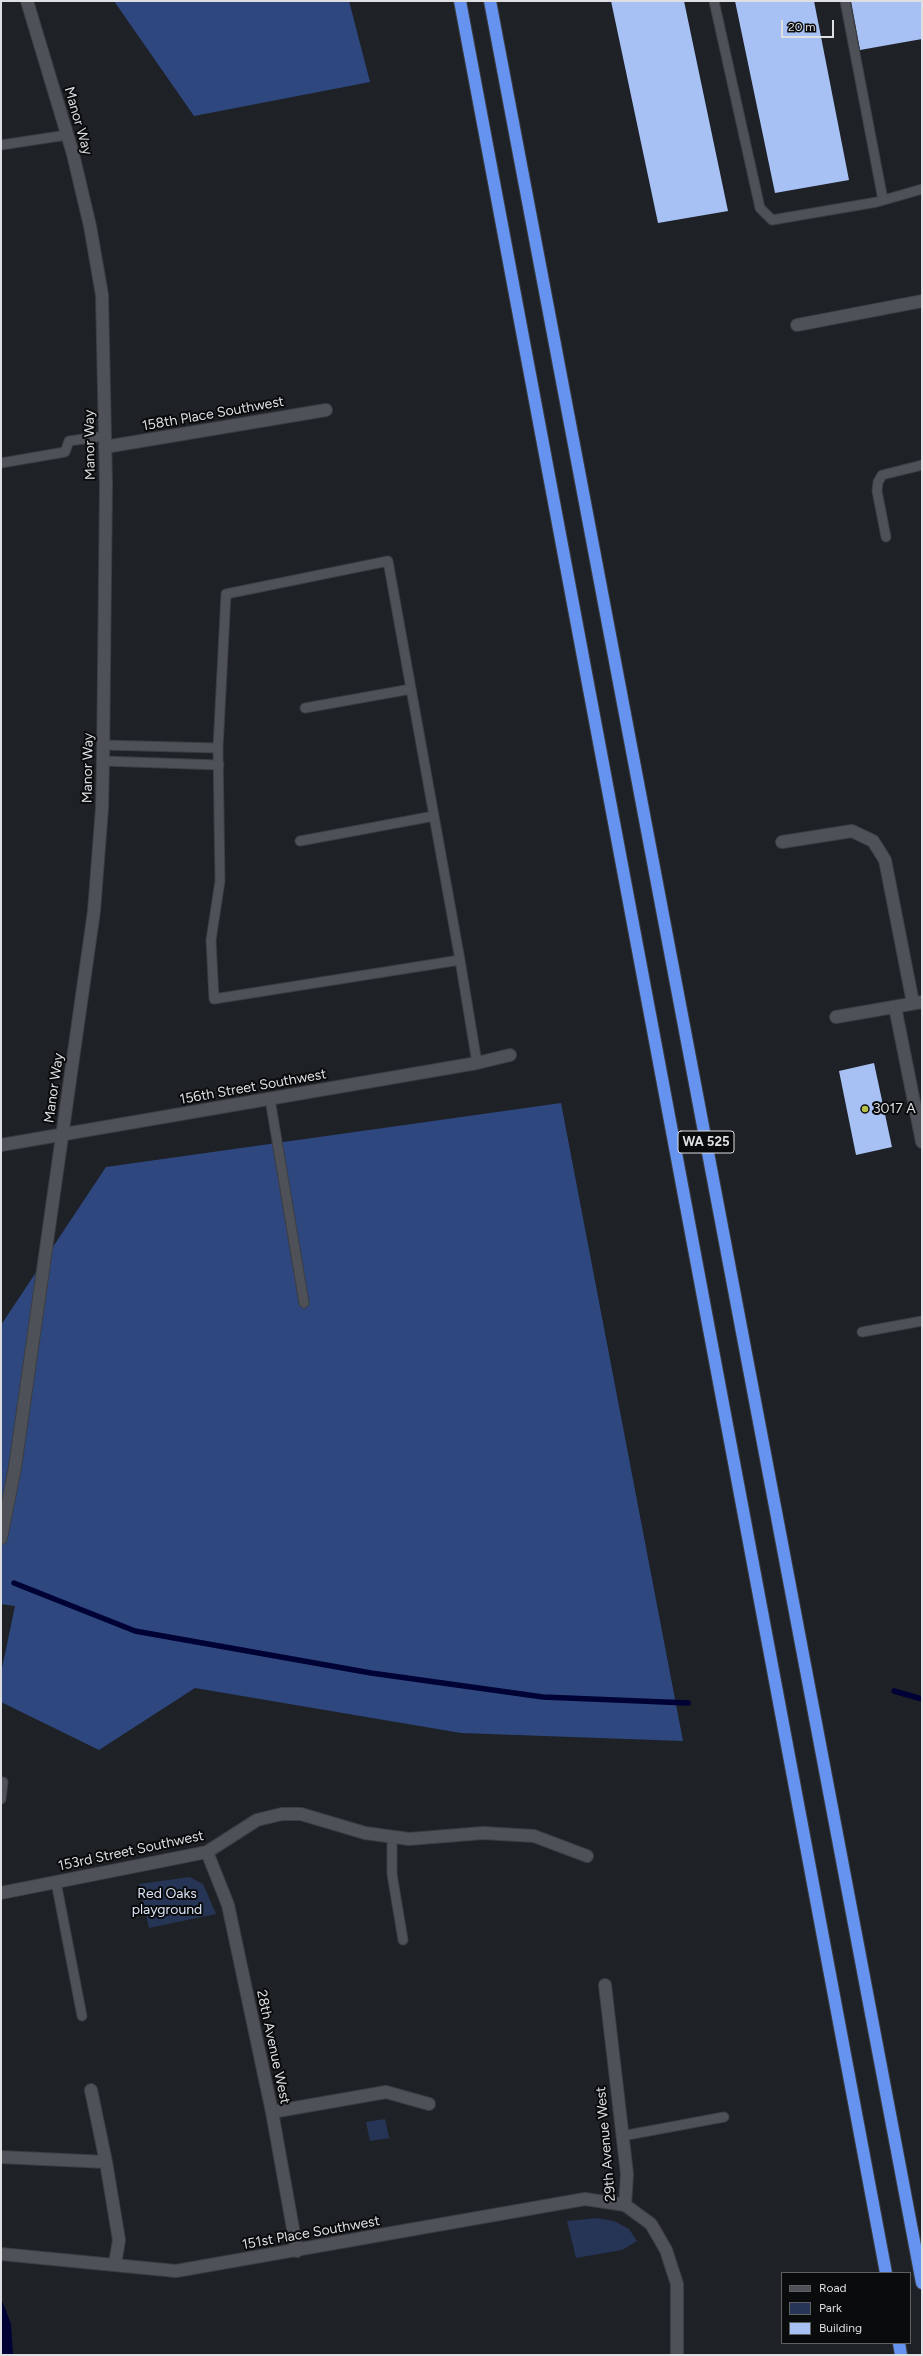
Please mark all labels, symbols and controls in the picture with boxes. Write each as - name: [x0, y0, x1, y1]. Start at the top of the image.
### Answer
- scale bar: [783, 12, 836, 38]
- text: 20 m: [788, 20, 816, 34]
- street label: Manor Way: [60, 85, 96, 157]
- street label: 158th Place Southwest: [141, 393, 285, 435]
- street label: Manor Way: [81, 410, 99, 480]
- street label: Manor Way: [79, 733, 97, 803]
- street label: Manor Way: [41, 1052, 67, 1124]
- street label: 156th Street Southwest: [178, 1066, 328, 1108]
- place label: 3017 A: [873, 1101, 916, 1117]
- marker: 3017 A: [860, 1104, 870, 1114]
- road number: WA 525: [678, 1131, 734, 1153]
- street label: 153rd Street Southwest: [57, 1827, 205, 1875]
- park label: Red Oaks playground: [132, 1886, 202, 1918]
- street label: 28th Avenue West: [253, 1988, 293, 2106]
- street label: 29th Avenue West: [593, 2086, 619, 2202]
- street label: 151st Place Southwest: [241, 2213, 381, 2253]
- legend: [781, 2272, 911, 2344]
- text: Road: [819, 2281, 847, 2295]
- text: Park: [819, 2301, 842, 2315]
- text: Building: [819, 2321, 862, 2335]

